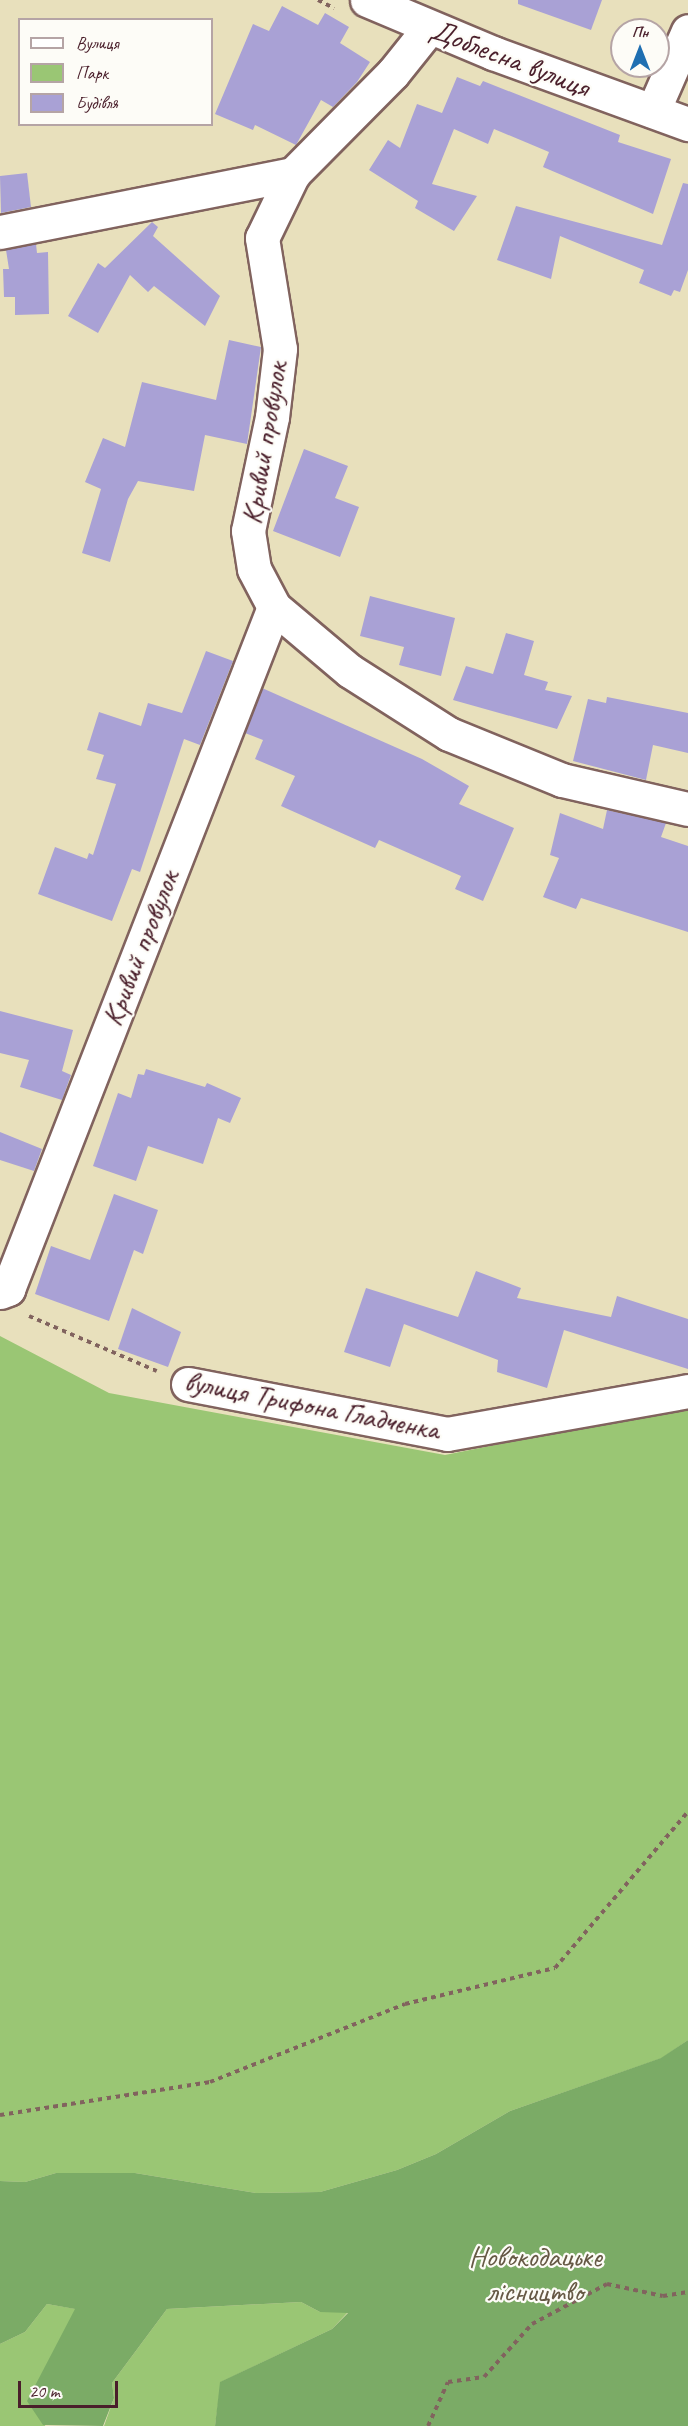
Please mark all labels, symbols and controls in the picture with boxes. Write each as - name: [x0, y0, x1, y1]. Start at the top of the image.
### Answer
- street label: Доблесна вулиця: [426, 11, 594, 105]
- legend: [18, 18, 213, 126]
- north arrow: [610, 18, 670, 78]
- text: Пн: [632, 22, 648, 42]
- text: Вулиця: [76, 32, 119, 54]
- text: Парк: [76, 62, 108, 84]
- text: Будівля: [76, 92, 118, 114]
- street label: Кривий провулок: [233, 359, 295, 527]
- street label: Кривий провулок: [94, 865, 186, 1031]
- street label: вулиця Трифона Гладченка: [182, 1363, 442, 1447]
- park label: Новокодацьке лісництво: [469, 2238, 601, 2308]
- scale bar: [21, 2369, 122, 2407]
- text: 20 m: [29, 2380, 60, 2402]

